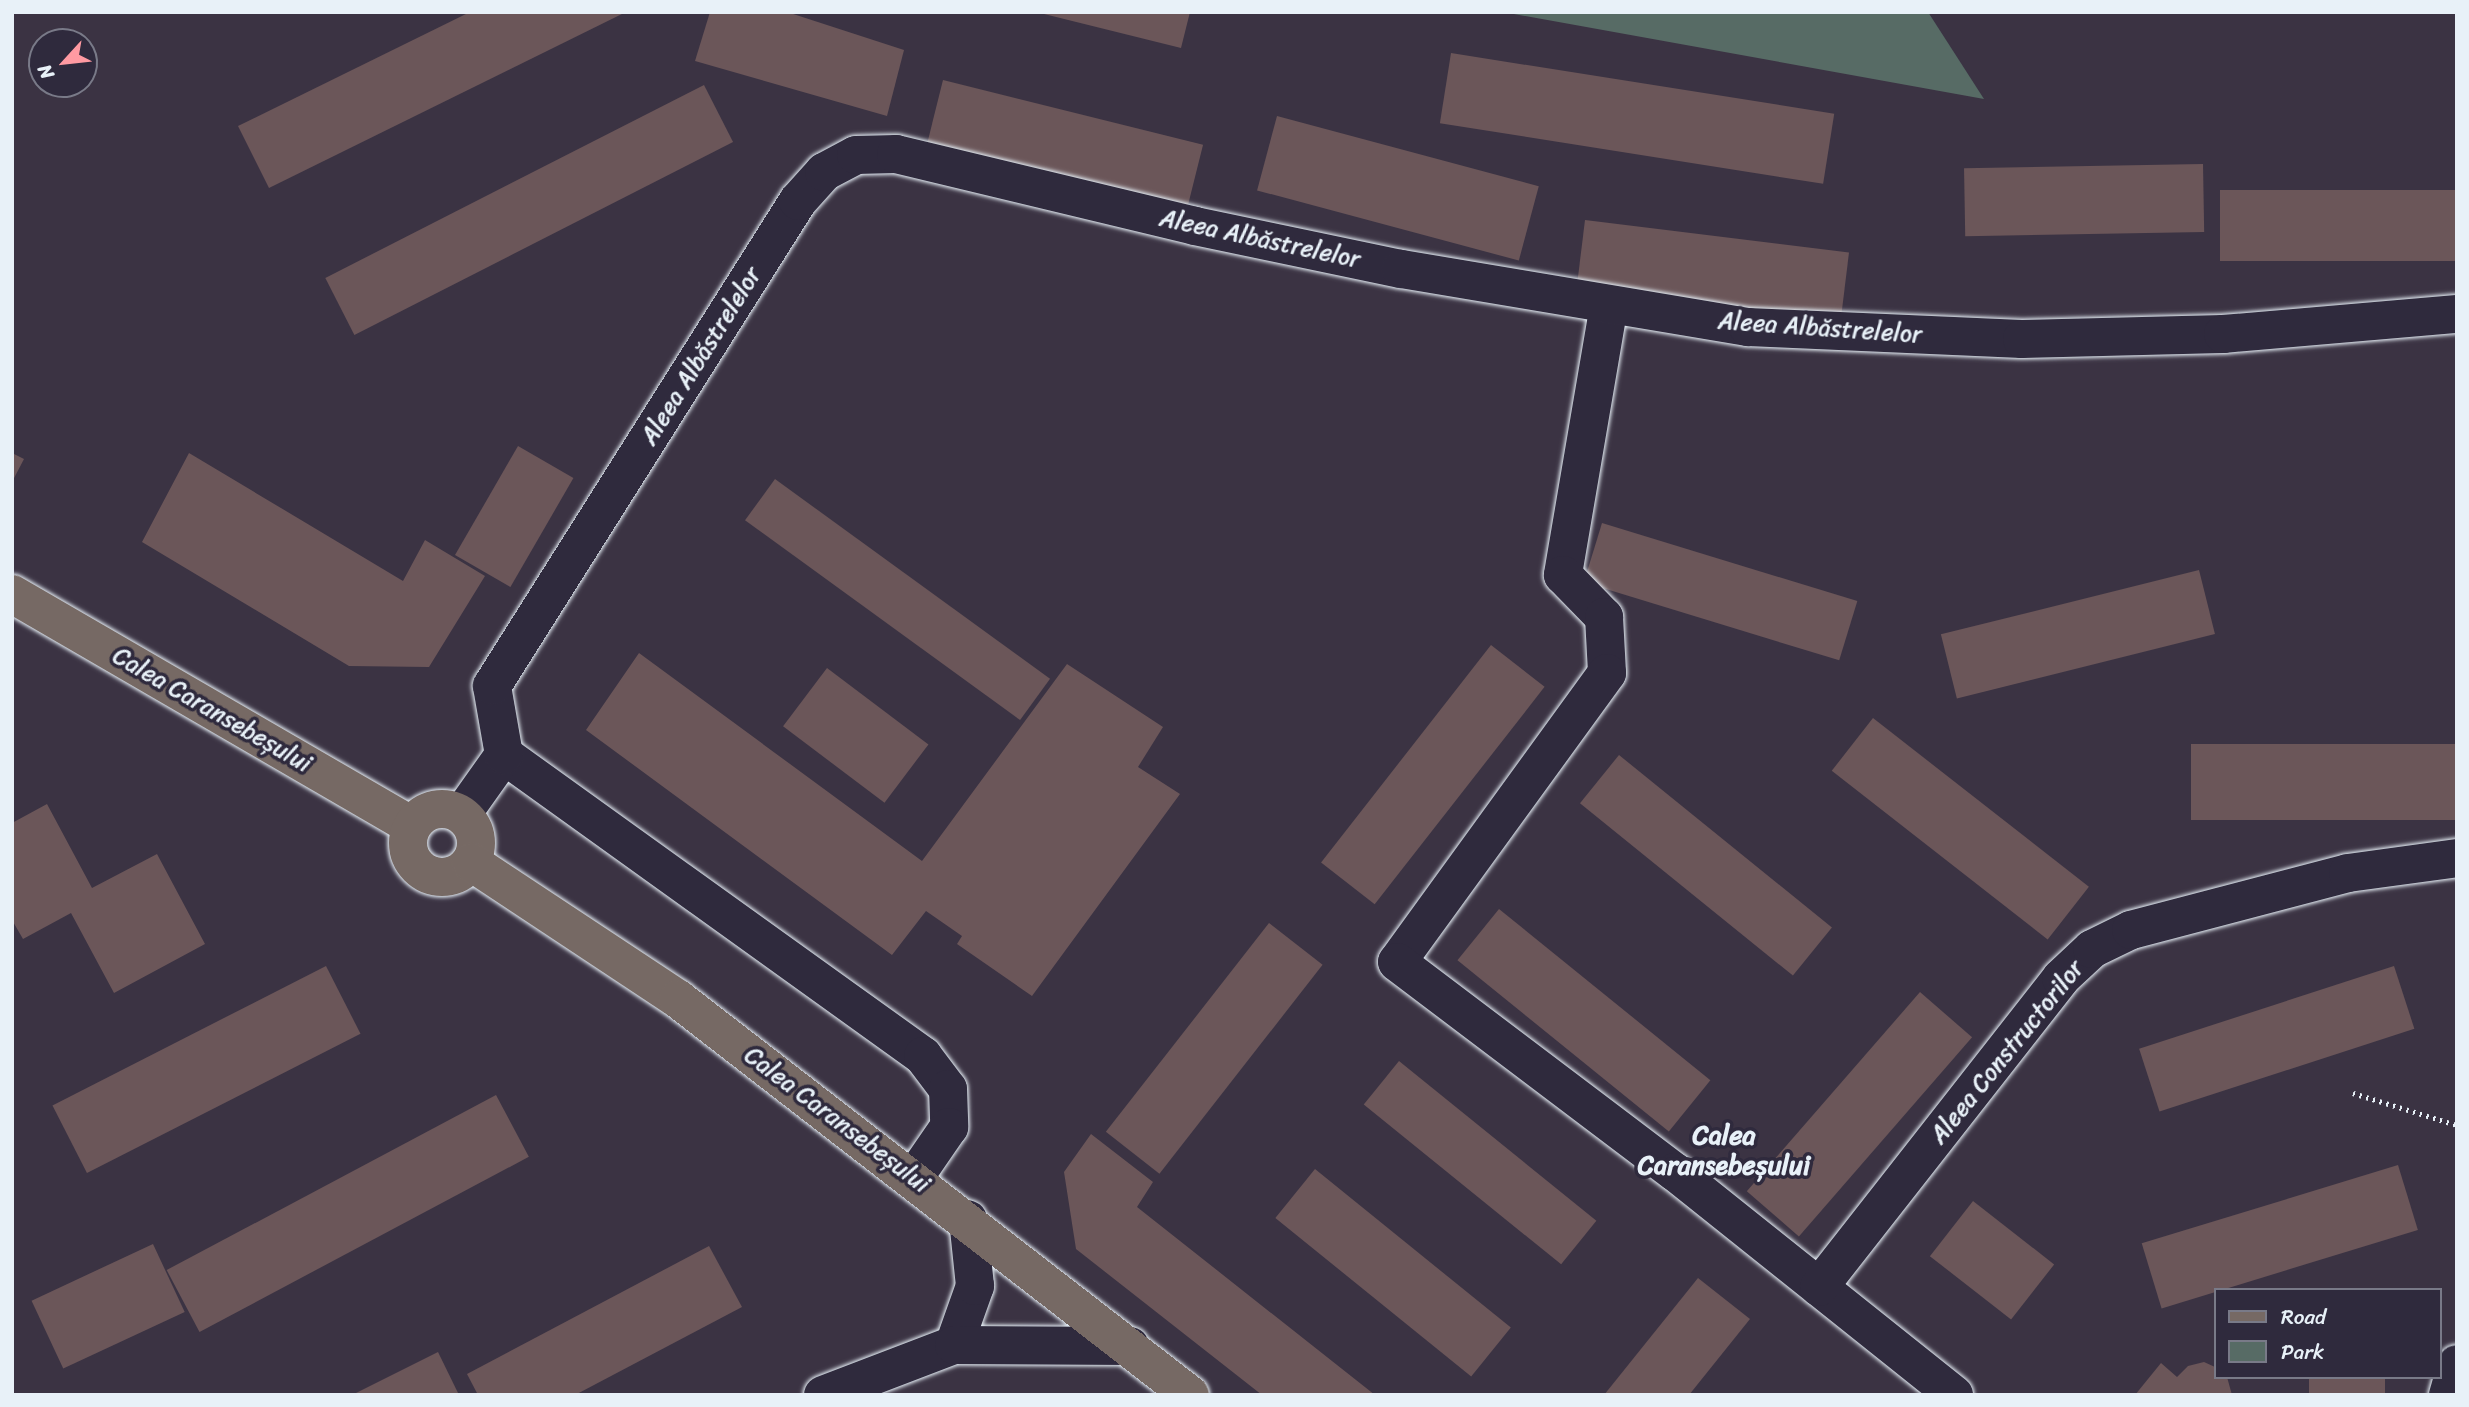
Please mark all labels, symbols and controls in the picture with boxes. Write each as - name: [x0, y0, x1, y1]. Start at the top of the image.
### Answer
- north arrow: [28, 28, 98, 98]
- text: N: [28, 59, 63, 85]
- street label: Aleea Albăstrelelor: [1158, 204, 1362, 274]
- street label: Aleea Albăstrelelor: [635, 262, 767, 450]
- street label: Aleea Albăstrelelor: [1718, 307, 1922, 349]
- street label: Calea Caransebeșului: [108, 642, 316, 778]
- street label: Aleea Constructorilor: [1924, 954, 2090, 1150]
- street label: Calea Caransebeșului: [739, 1041, 935, 1199]
- district label: Calea Caransebeșului: [1638, 1120, 1810, 1182]
- legend: [2214, 1288, 2441, 1379]
- text: Road: [2281, 1298, 2326, 1336]
- text: Park: [2281, 1333, 2324, 1371]

